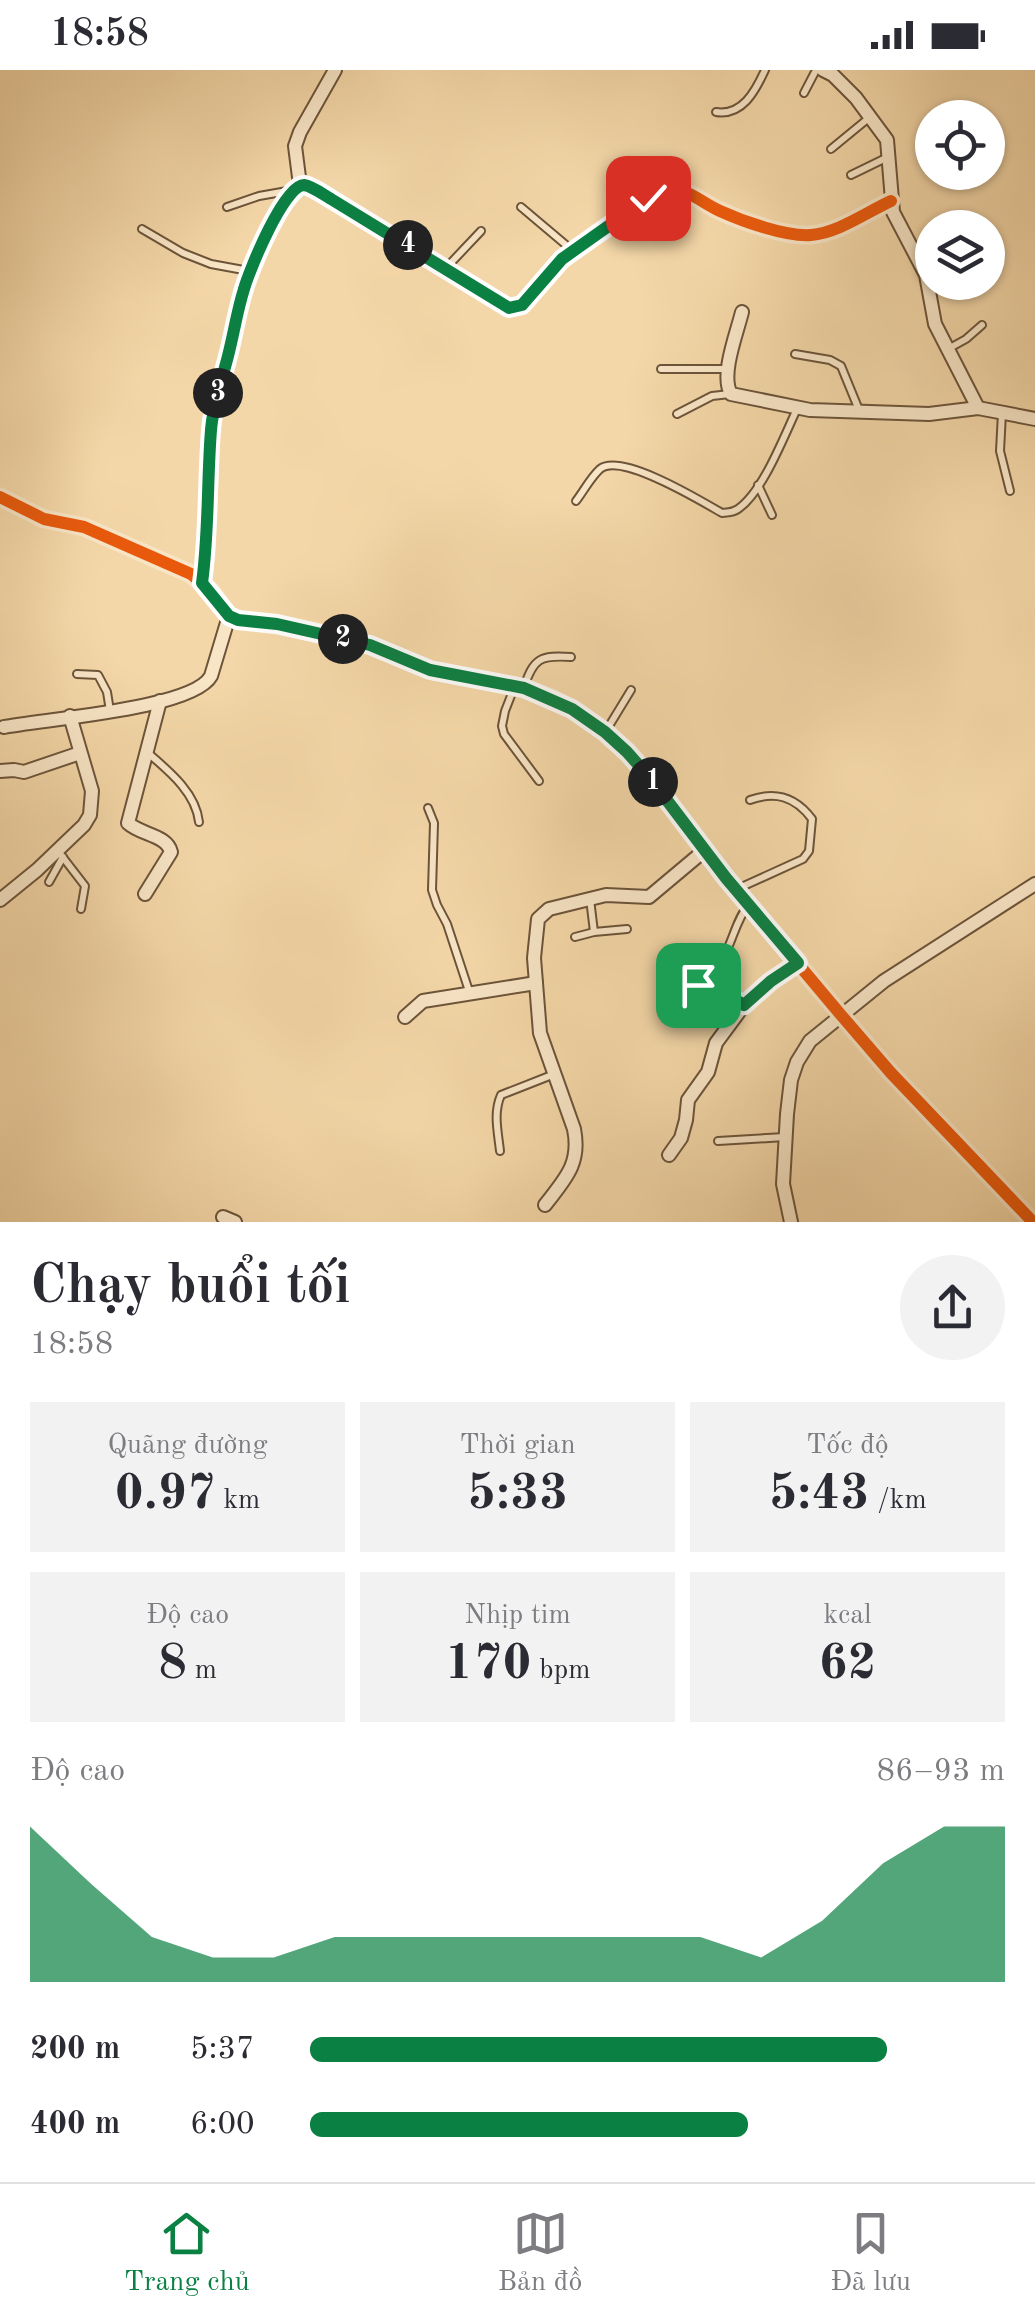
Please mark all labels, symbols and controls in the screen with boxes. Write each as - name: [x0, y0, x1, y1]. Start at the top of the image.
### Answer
- text: 18:58: [50, 16, 149, 54]
- map controls: [915, 100, 1005, 300]
- button: locate: [915, 100, 1005, 190]
- pin: [606, 156, 691, 241]
- icon: check: [621, 171, 676, 226]
- button: layers: [915, 210, 1005, 300]
- pin: 4: [383, 220, 433, 270]
- text: 4: [400, 231, 416, 259]
- pin: 3: [193, 368, 243, 418]
- text: 3: [210, 379, 226, 407]
- pin: 2: [318, 614, 368, 664]
- text: 2: [335, 625, 351, 653]
- pin: 1: [628, 757, 678, 807]
- text: 1: [645, 768, 661, 796]
- pin: [656, 943, 741, 1028]
- icon: arrive: [671, 958, 726, 1013]
- button: share: [900, 1255, 1005, 1360]
- text: Chạy buổi tối: [30, 1260, 350, 1315]
- text: 18:58: [30, 1329, 113, 1361]
- text: Quãng đường: [107, 1432, 268, 1460]
- text: Thời gian: [459, 1432, 576, 1460]
- text: Tốc độ: [806, 1432, 889, 1460]
- text: 0.97: [115, 1470, 216, 1520]
- text: 5:33: [467, 1470, 568, 1520]
- text: 5:43: [768, 1470, 869, 1520]
- text: km: [216, 1487, 260, 1515]
- text: /km: [869, 1487, 927, 1515]
- text: Độ cao: [146, 1602, 229, 1630]
- text: Nhịp tim: [464, 1602, 571, 1630]
- text: kcal: [823, 1602, 872, 1630]
- text: 8: [158, 1640, 187, 1690]
- text: 170: [445, 1640, 532, 1690]
- text: 62: [819, 1640, 877, 1690]
- text: m: [187, 1657, 217, 1685]
- text: bpm: [532, 1657, 590, 1685]
- text: Độ cao: [30, 1756, 125, 1788]
- text: 86–93 m: [877, 1756, 1005, 1788]
- text: 200 m: [30, 2034, 120, 2066]
- text: 5:37: [190, 2034, 255, 2066]
- text: 400 m: [30, 2109, 120, 2141]
- text: 6:00: [190, 2109, 255, 2141]
- tab: Trang chủ: [124, 2206, 250, 2301]
- tab: Bản đồ: [498, 2206, 582, 2301]
- tab: Đã lưu: [830, 2206, 911, 2301]

